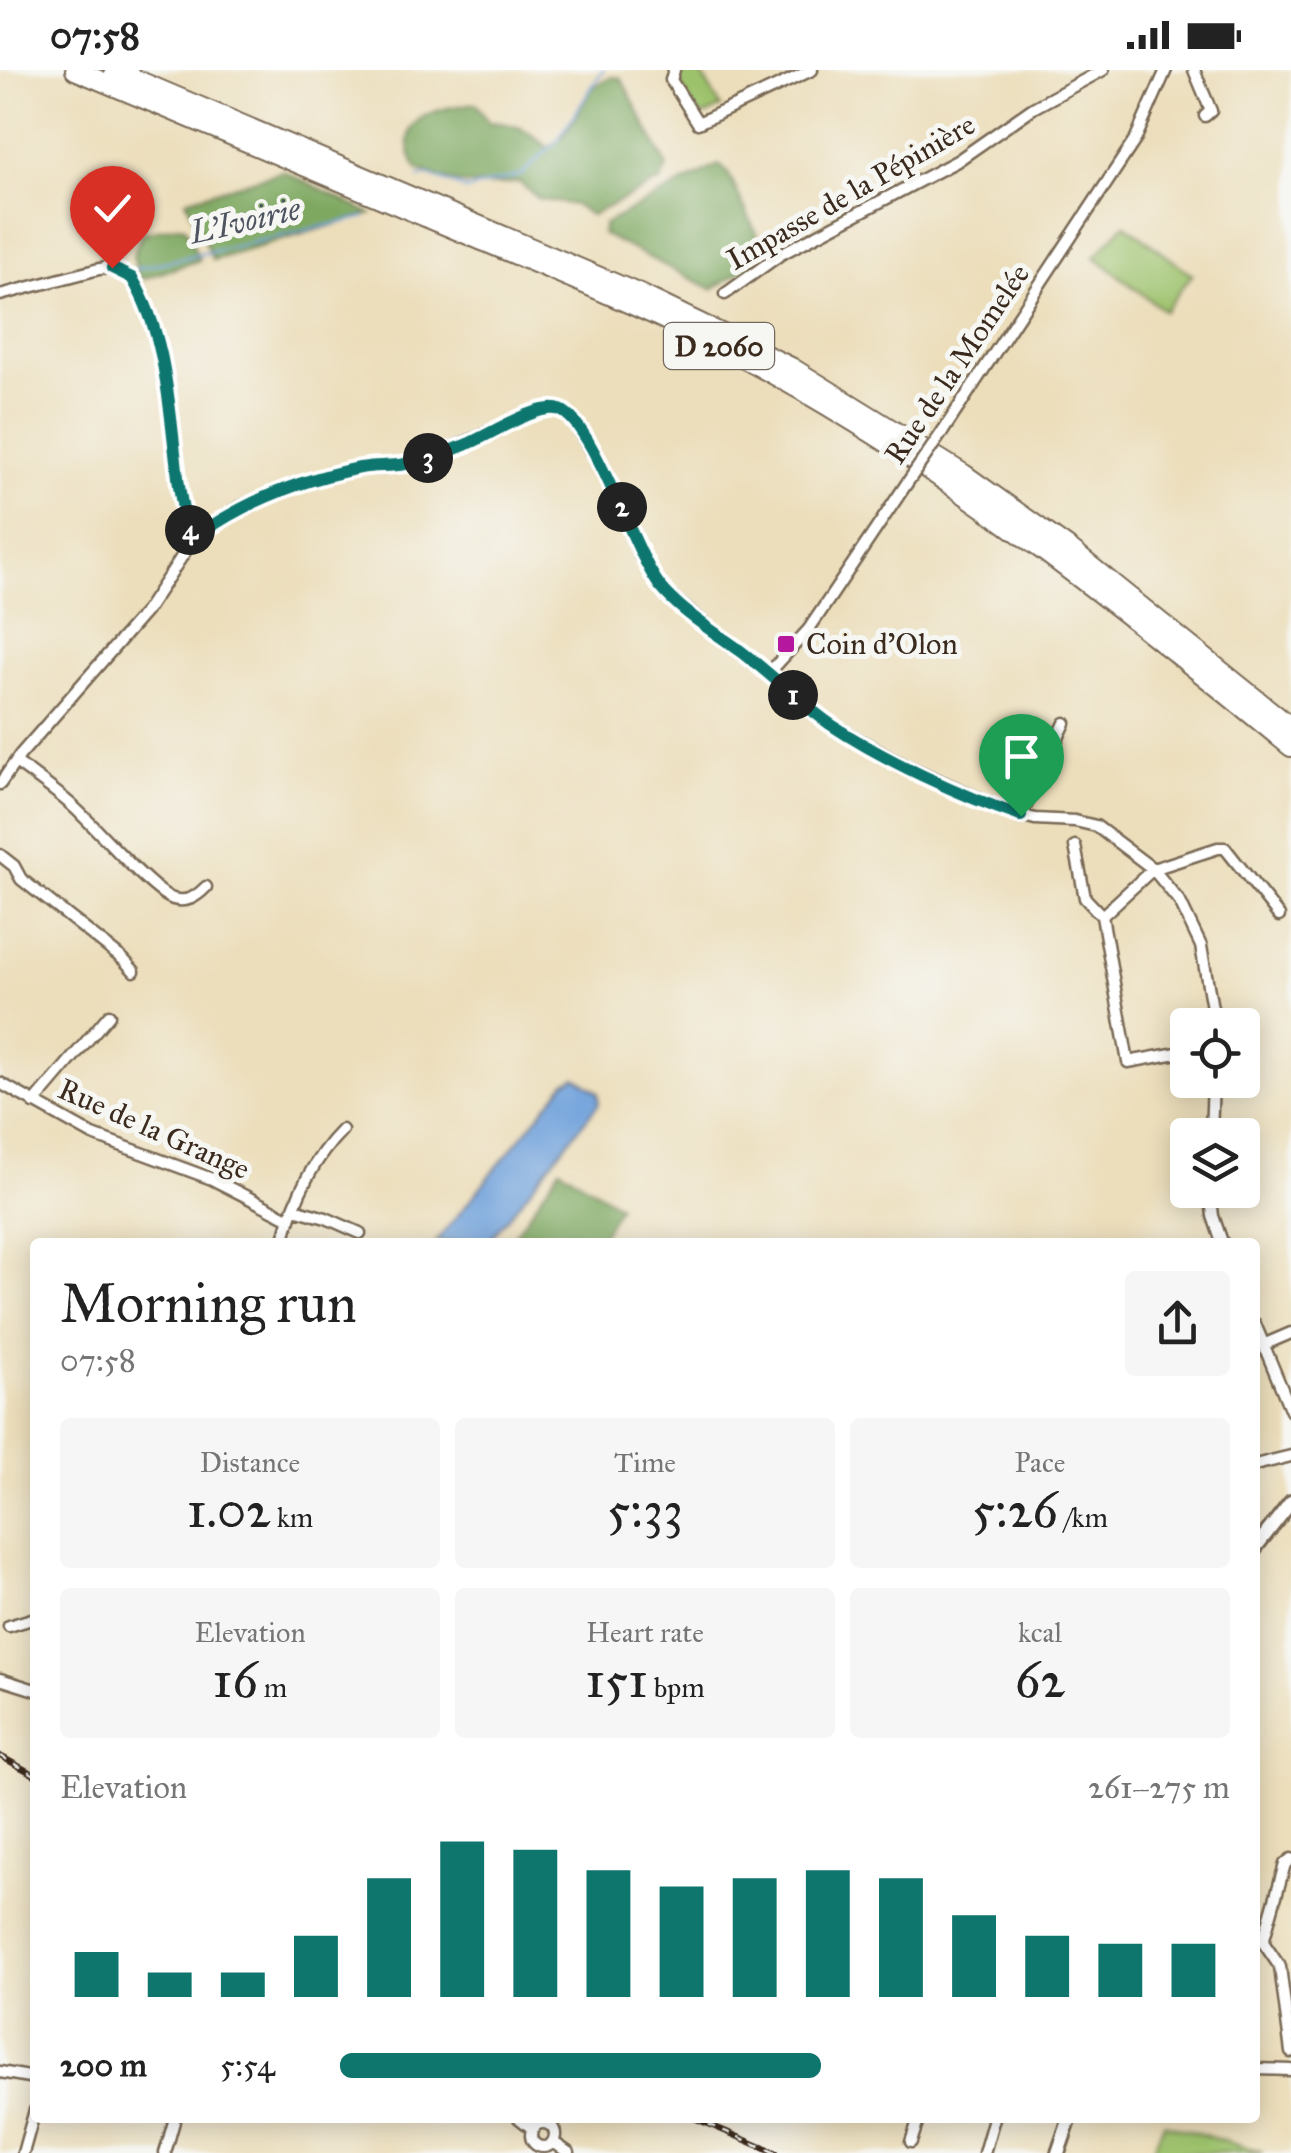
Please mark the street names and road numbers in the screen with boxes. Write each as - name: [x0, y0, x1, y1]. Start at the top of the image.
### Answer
- street label: Impasse de la Pépinière: [721, 106, 981, 278]
- street label: Rue de la Momelée: [877, 257, 1037, 471]
- road number: D 2060: [664, 323, 774, 369]
- street label: Rue de la Grange: [53, 1071, 255, 1187]

